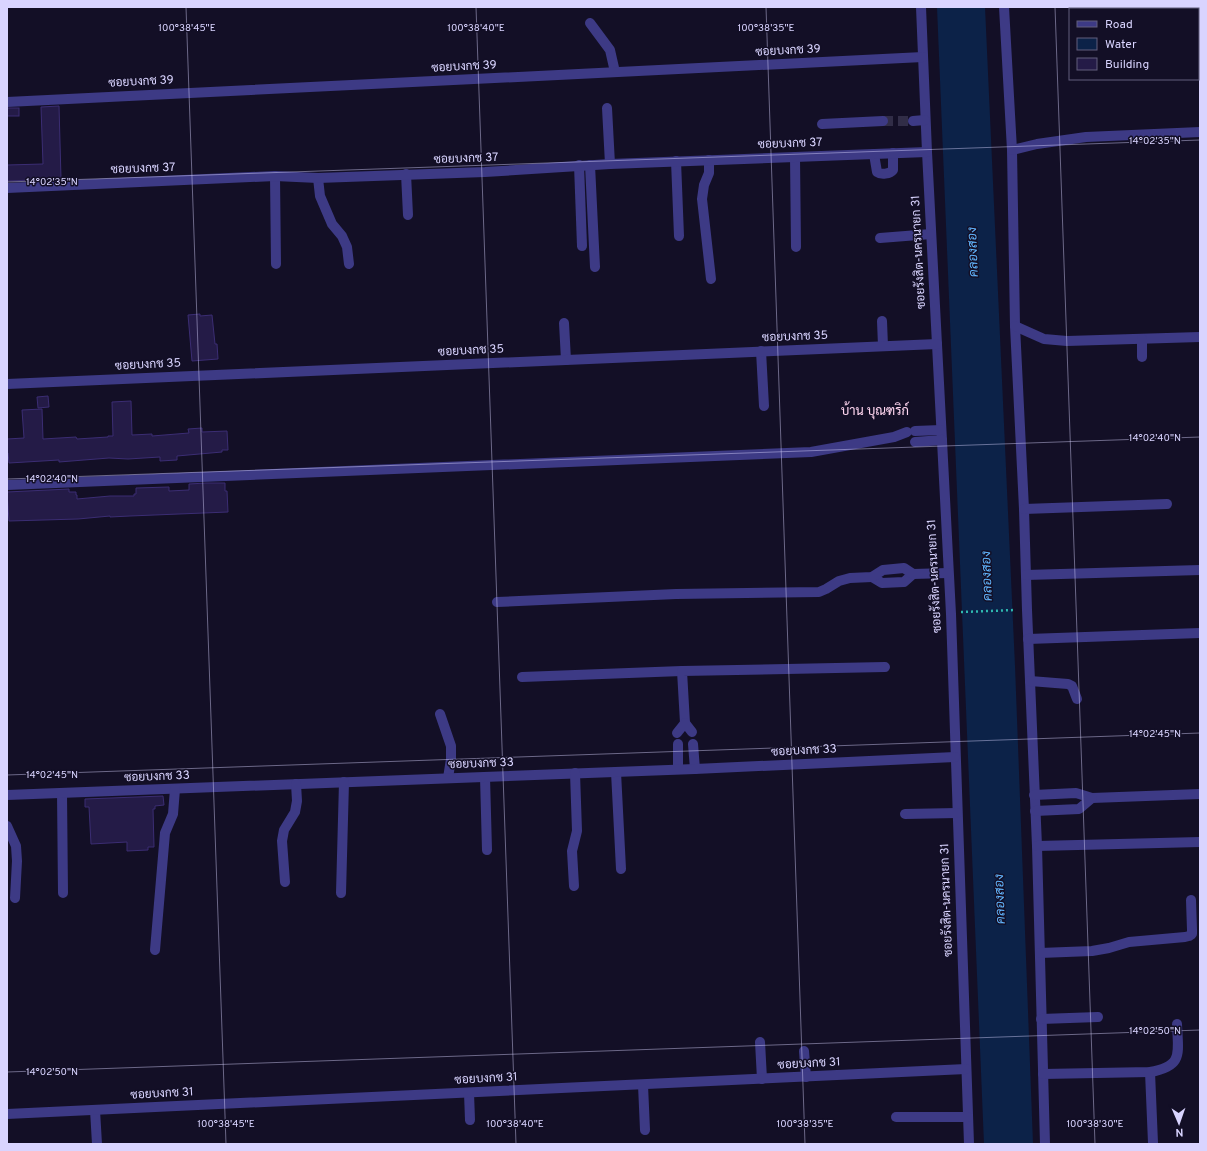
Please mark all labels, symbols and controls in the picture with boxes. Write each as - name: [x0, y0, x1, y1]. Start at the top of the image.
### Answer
- legend: [1069, 8, 1199, 80]
- text: Road: [1105, 17, 1133, 33]
- text: 100°38'45"E: [158, 22, 216, 35]
- text: 100°38'40"E: [447, 22, 505, 35]
- text: 100°38'35"E: [737, 22, 795, 35]
- text: Water: [1105, 37, 1137, 53]
- street label: ซอยบงกช 39: [755, 41, 821, 61]
- street label: ซอยบงกช 39: [431, 57, 497, 77]
- text: Building: [1105, 57, 1149, 73]
- street label: ซอยบงกช 39: [108, 72, 174, 92]
- street label: ซอยบงกช 37: [757, 135, 823, 153]
- text: 14°02'35"N: [1129, 135, 1181, 148]
- street label: ซอยบงกช 37: [433, 150, 499, 168]
- street label: ซอยบงกช 37: [110, 160, 176, 178]
- text: 14°02'35"N: [26, 176, 78, 189]
- street label: ซอยรังสิต-นครนายก 31: [908, 195, 930, 309]
- water label: คลองสอง: [965, 227, 983, 277]
- street label: ซอยบงกช 35: [762, 328, 828, 346]
- street label: ซอยบงกช 35: [438, 341, 504, 361]
- street label: ซอยบงกช 35: [115, 355, 181, 375]
- district label: บ้าน บุณฑริก์: [841, 401, 909, 420]
- text: 14°02'40"N: [1129, 432, 1181, 445]
- text: 14°02'40"N: [26, 473, 78, 486]
- street label: ซอยรังสิต-นครนายก 31: [924, 519, 946, 633]
- water label: คลองสอง: [979, 551, 997, 601]
- text: 14°02'45"N: [1129, 728, 1181, 741]
- street label: ซอยบงกช 33: [771, 741, 837, 761]
- street label: ซอยบงกช 33: [448, 755, 514, 773]
- street label: ซอยบงกช 33: [124, 768, 190, 786]
- text: 14°02'45"N: [26, 769, 78, 782]
- street label: ซอยรังสิต-นครนายก 31: [937, 843, 957, 957]
- water label: คลองสอง: [992, 874, 1010, 924]
- text: 14°02'50"N: [1129, 1025, 1181, 1038]
- street label: ซอยบงกช 31: [777, 1054, 841, 1074]
- text: 14°02'50"N: [26, 1066, 78, 1079]
- street label: ซอยบงกช 31: [454, 1069, 518, 1089]
- street label: ซอยบงกช 31: [130, 1084, 194, 1104]
- north arrow: [1159, 1103, 1199, 1143]
- text: 100°38'45"E: [197, 1118, 255, 1131]
- text: 100°38'40"E: [486, 1118, 544, 1131]
- text: 100°38'35"E: [776, 1118, 834, 1131]
- text: 100°38'30"E: [1066, 1118, 1124, 1131]
- text: N: [1175, 1125, 1184, 1139]

